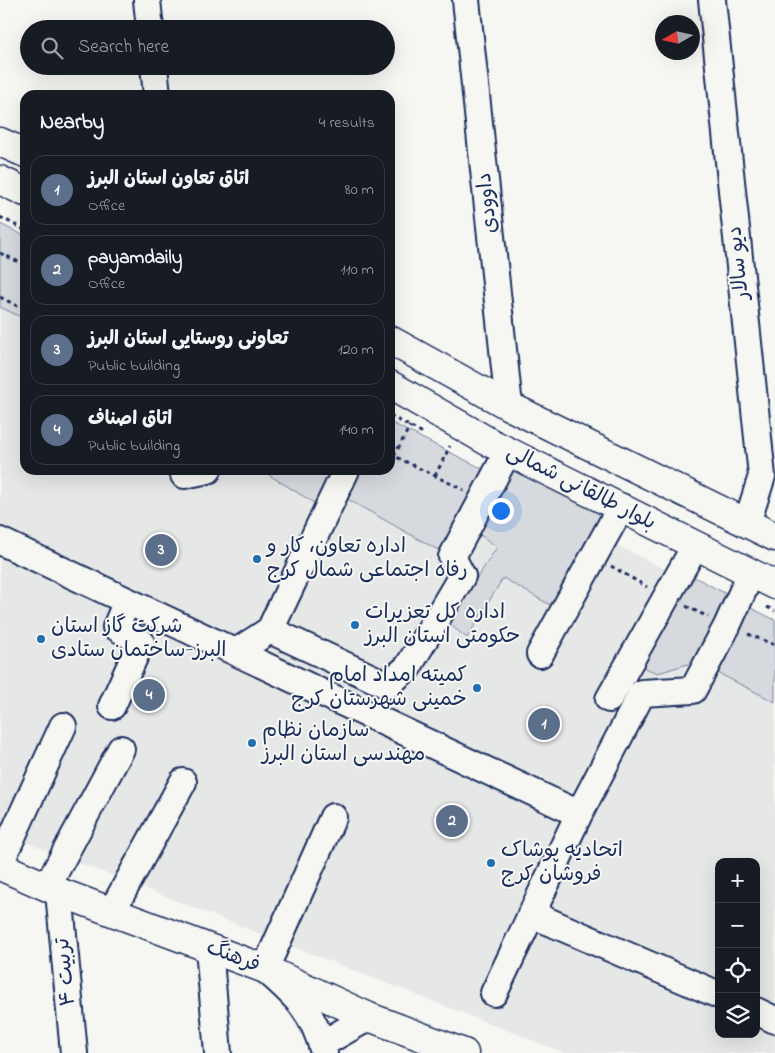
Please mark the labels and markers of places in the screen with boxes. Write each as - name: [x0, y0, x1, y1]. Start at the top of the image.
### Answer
- pin: 3: [145, 531, 177, 569]
- place label: اداره تعاون، کار و رفاه اجتماعی شمال کرج: [265, 532, 468, 586]
- marker: اداره تعاون، کار و رفاه اجتماعی شمال کرج: [251, 553, 263, 565]
- place label: اداره کل تعزیرات حکومتی استان البرز: [363, 598, 520, 652]
- place label: شرکت گاز استان البرز-ساختمان ستادی: [51, 612, 226, 666]
- marker: اداره کل تعزیرات حکومتی استان البرز: [349, 619, 361, 631]
- marker: شرکت گاز استان البرز-ساختمان ستادی: [35, 633, 47, 645]
- place label: کمیته امداد امام خمینی شهرستان کرج: [291, 661, 467, 715]
- pin: 4: [133, 676, 165, 714]
- marker: کمیته امداد امام خمینی شهرستان کرج: [471, 682, 483, 694]
- pin: 1: [528, 705, 560, 743]
- place label: سازمان نظام مهندسی استان البرز: [260, 716, 425, 770]
- marker: سازمان نظام مهندسی استان البرز: [246, 737, 258, 749]
- pin: 2: [436, 802, 468, 840]
- place label: اتحادیه پوشاک فروشان کرج: [501, 836, 623, 890]
- marker: اتحادیه پوشاک فروشان کرج: [485, 857, 497, 869]

